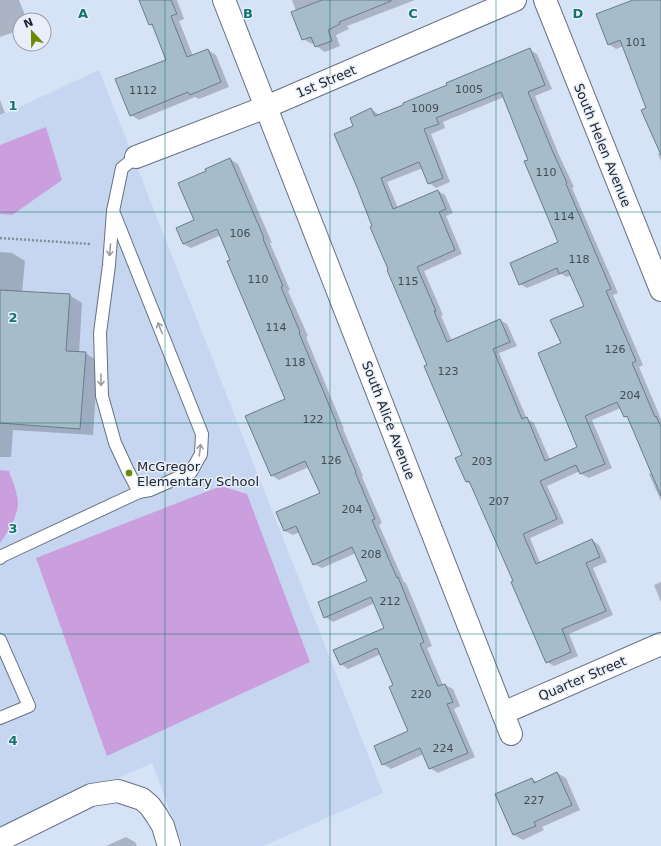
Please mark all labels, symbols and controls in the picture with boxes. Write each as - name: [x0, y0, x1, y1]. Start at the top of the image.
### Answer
- text: A: [78, 6, 88, 21]
- text: B: [243, 6, 253, 21]
- text: C: [408, 6, 418, 21]
- text: D: [573, 6, 584, 21]
- north arrow: [12, 12, 52, 52]
- text: N: [22, 15, 35, 31]
- house number: 101: [626, 36, 647, 49]
- street label: 1st Street: [294, 62, 358, 101]
- street label: South Helen Avenue: [571, 81, 634, 209]
- house number: 1005: [455, 83, 483, 96]
- house number: 1112: [129, 84, 157, 97]
- text: 1: [8, 98, 18, 113]
- house number: 1009: [411, 102, 439, 115]
- house number: 110: [536, 166, 557, 179]
- house number: 114: [554, 210, 575, 223]
- house number: 106: [230, 227, 251, 240]
- one-way arrow: [106, 243, 114, 256]
- house number: 118: [569, 253, 590, 266]
- house number: 110: [248, 273, 269, 286]
- house number: 115: [398, 275, 419, 288]
- text: 2: [8, 310, 18, 325]
- house number: 114: [266, 321, 287, 334]
- one-way arrow: [155, 323, 163, 335]
- house number: 126: [605, 343, 626, 356]
- house number: 118: [285, 356, 306, 369]
- street label: South Alice Avenue: [359, 359, 418, 482]
- house number: 123: [438, 365, 459, 378]
- one-way arrow: [97, 373, 105, 386]
- house number: 204: [620, 389, 641, 402]
- house number: 122: [303, 413, 324, 426]
- one-way arrow: [197, 444, 204, 457]
- house number: 126: [321, 454, 342, 467]
- house number: 203: [472, 455, 493, 468]
- place label: McGregor Elementary School: [137, 459, 259, 489]
- marker: McGregor Elementary School: [124, 468, 134, 478]
- house number: 207: [489, 495, 510, 508]
- house number: 204: [342, 503, 363, 516]
- text: 3: [8, 521, 18, 536]
- house number: 208: [361, 548, 382, 561]
- house number: 212: [380, 595, 401, 608]
- street label: Quarter Street: [536, 653, 628, 704]
- house number: 220: [411, 688, 432, 701]
- text: 4: [8, 733, 18, 748]
- house number: 224: [433, 742, 454, 755]
- house number: 227: [524, 794, 545, 807]

